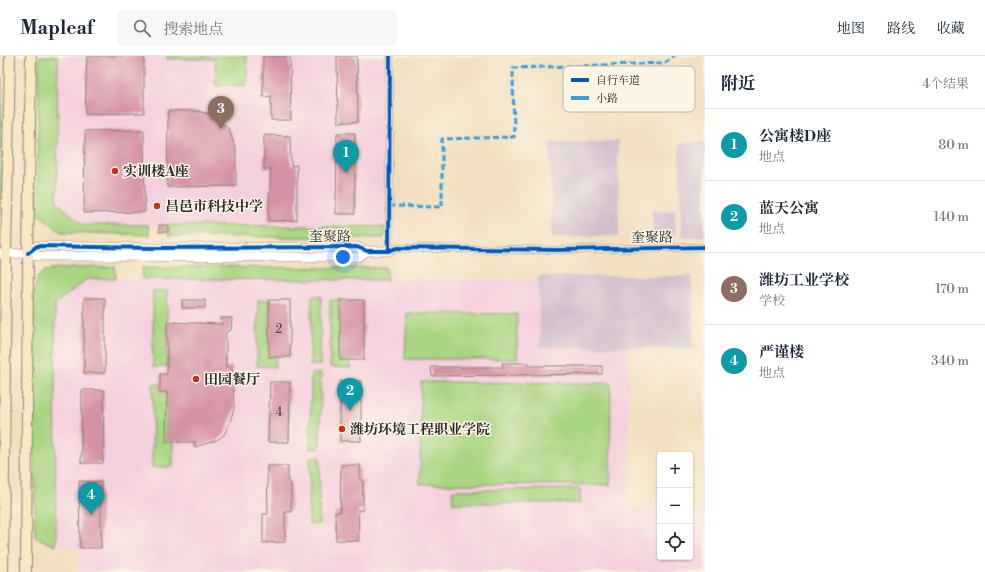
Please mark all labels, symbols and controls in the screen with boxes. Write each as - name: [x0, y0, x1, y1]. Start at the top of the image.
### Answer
- search box: [117, 10, 397, 46]
- text: Mapleaf: [20, 16, 93, 40]
- icon: search: [131, 17, 153, 39]
- text: 搜索地点: [163, 20, 223, 39]
- text: 地图: [837, 20, 865, 38]
- text: 路线: [887, 20, 915, 38]
- text: 收藏: [937, 20, 965, 38]
- legend: [563, 66, 695, 112]
- text: 附近: [721, 73, 755, 95]
- text: 自行车道: [596, 74, 640, 88]
- text: 4个结果: [922, 76, 969, 92]
- text: 小路: [596, 92, 618, 106]
- pin: 3: [208, 96, 234, 129]
- text: 公寓楼D座: [759, 127, 831, 146]
- text: 1: [731, 137, 737, 153]
- text: 80 m: [938, 137, 969, 153]
- pin: 1: [333, 140, 359, 173]
- text: 地点: [759, 149, 785, 165]
- place label: 实训楼A座: [123, 163, 189, 181]
- marker: 实训楼A座: [110, 166, 120, 176]
- place label: 昌邑市科技中学: [165, 198, 263, 216]
- text: 蓝天公寓: [759, 199, 819, 218]
- marker: 昌邑市科技中学: [152, 201, 162, 211]
- text: 2: [730, 209, 738, 225]
- text: 140 m: [933, 209, 969, 225]
- text: 地点: [759, 221, 785, 237]
- street label: 奎聚路: [309, 228, 351, 246]
- street label: 奎聚路: [631, 229, 673, 247]
- your location: [333, 247, 353, 267]
- text: 潍坊工业学校: [759, 271, 849, 290]
- text: 3: [730, 281, 738, 297]
- text: 170 m: [935, 281, 969, 297]
- text: 学校: [759, 293, 785, 309]
- house number: 2: [276, 322, 283, 337]
- text: 严谨楼: [759, 343, 804, 362]
- text: 4: [730, 353, 738, 369]
- text: 340 m: [931, 353, 969, 369]
- text: 地点: [759, 365, 785, 381]
- place label: 田园餐厅: [204, 371, 260, 389]
- marker: 田园餐厅: [191, 374, 201, 384]
- pin: 2: [337, 378, 363, 411]
- house number: 4: [275, 405, 283, 420]
- place label: 潍坊环境工程职业学院: [350, 421, 490, 439]
- marker: 潍坊环境工程职业学院: [337, 424, 347, 434]
- map controls: [657, 452, 693, 560]
- button: +: [657, 452, 693, 488]
- pin: 4: [78, 482, 104, 515]
- button: −: [657, 488, 693, 524]
- button: locate: [657, 524, 693, 560]

